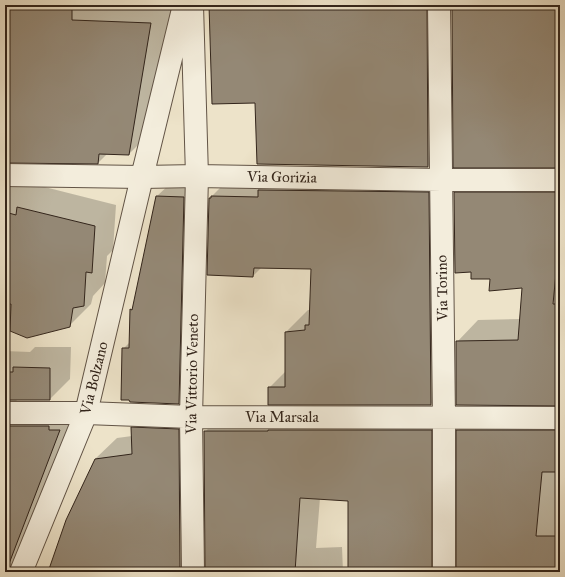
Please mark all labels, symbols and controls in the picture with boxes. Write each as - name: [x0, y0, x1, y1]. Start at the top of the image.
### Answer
- street label: Via Gorizia: [246, 167, 318, 187]
- street label: Via Torino: [432, 254, 452, 322]
- street label: Via Vittorio Veneto: [182, 313, 202, 435]
- street label: Via Bolzano: [76, 339, 112, 417]
- street label: Via Marsala: [244, 408, 320, 426]

